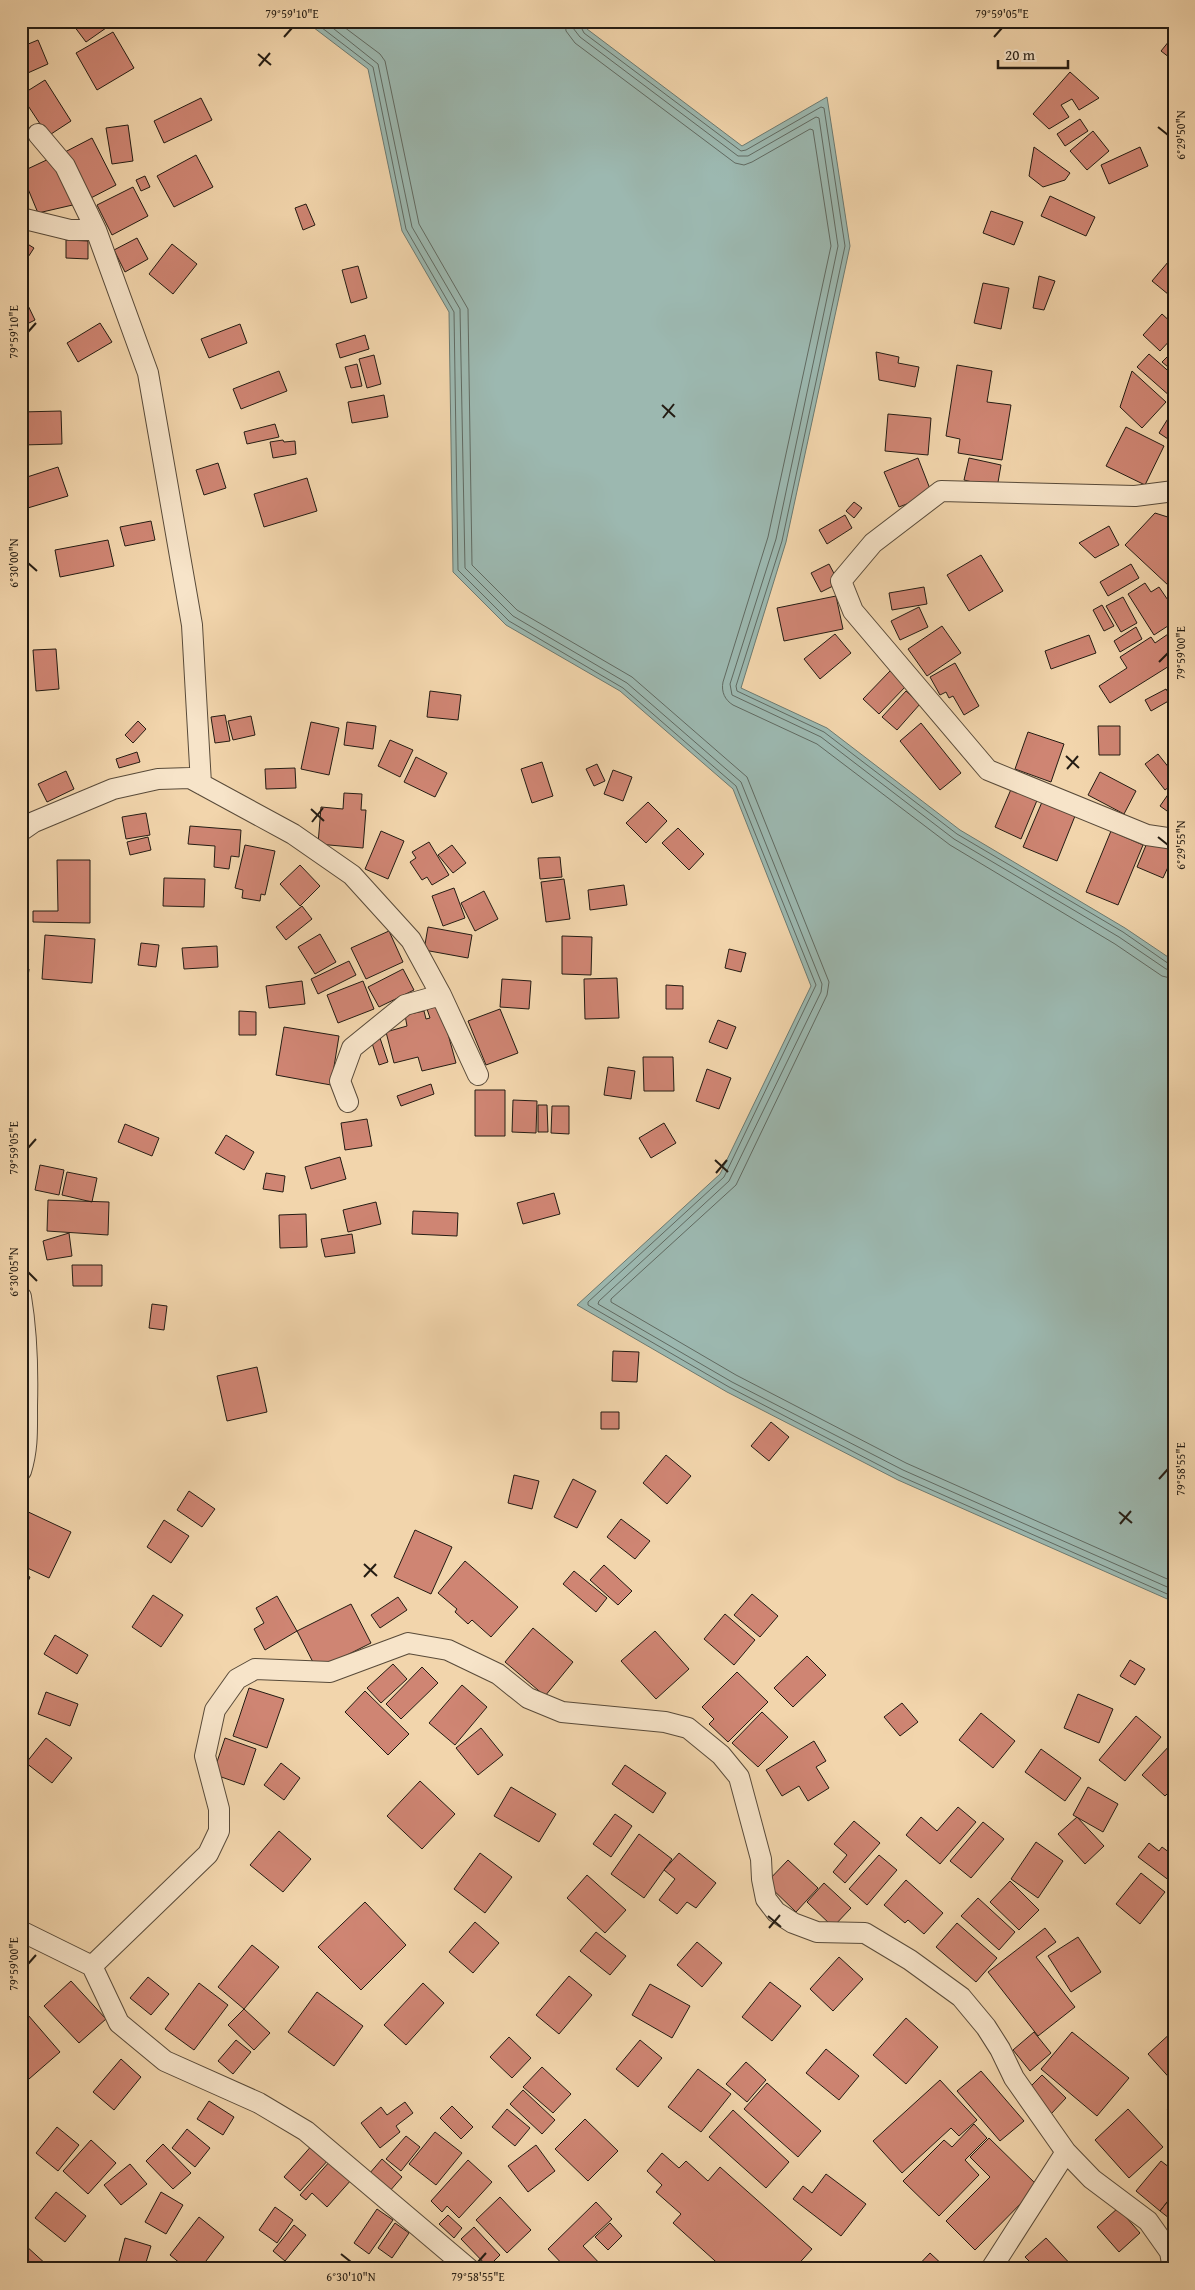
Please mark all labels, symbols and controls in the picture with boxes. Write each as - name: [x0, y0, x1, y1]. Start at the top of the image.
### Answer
- text: 79°59'10"E: [265, 5, 319, 22]
- text: 79°59'05"E: [975, 5, 1029, 22]
- scale bar: [998, 38, 1068, 70]
- text: 20 m: [1005, 44, 1036, 65]
- text: 6°29'50"N: [1172, 110, 1189, 160]
- text: 79°59'10"E: [5, 305, 22, 359]
- text: 6°30'00"N: [5, 538, 22, 588]
- text: 79°59'00"E: [1172, 626, 1189, 680]
- text: 6°29'55"N: [1172, 820, 1189, 870]
- text: 79°59'05"E: [5, 1121, 22, 1175]
- text: 6°30'05"N: [5, 1247, 22, 1297]
- text: 79°58'55"E: [1172, 1442, 1189, 1496]
- text: 79°59'00"E: [5, 1937, 22, 1991]
- text: 6°30'10"N: [326, 2268, 376, 2285]
- text: 79°58'55"E: [451, 2268, 505, 2285]

